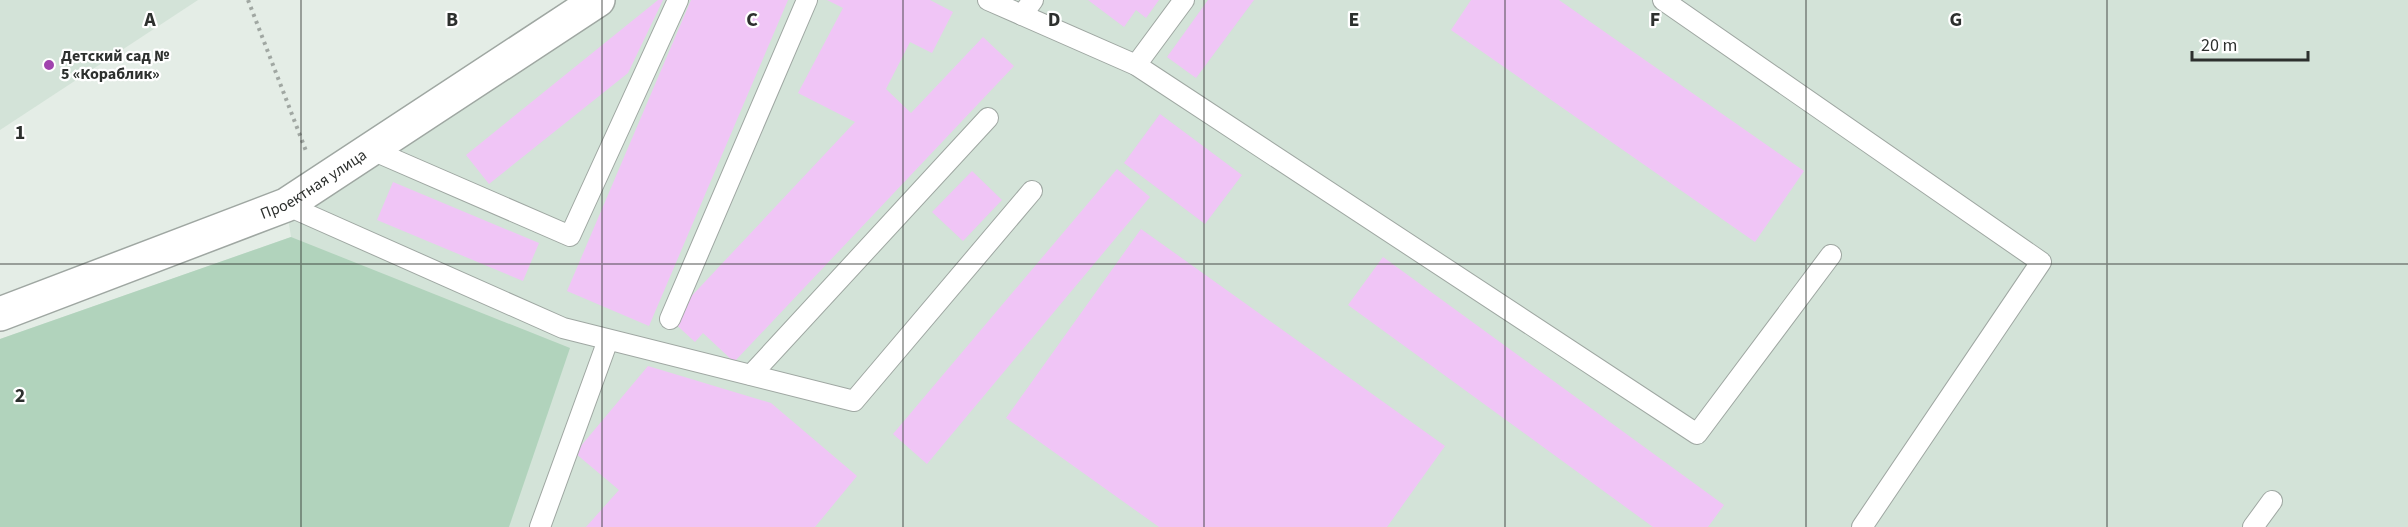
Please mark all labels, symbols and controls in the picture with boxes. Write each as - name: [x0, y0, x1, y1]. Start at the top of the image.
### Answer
- text: A: [143, 6, 156, 34]
- text: B: [446, 6, 458, 34]
- text: C: [746, 6, 758, 34]
- text: D: [1048, 6, 1060, 34]
- text: E: [1349, 6, 1359, 34]
- text: F: [1650, 6, 1660, 34]
- text: G: [1950, 6, 1962, 34]
- scale bar: [2192, 24, 2308, 62]
- text: 20 m: [2201, 33, 2237, 58]
- place label: Детский сад № 5 «Кораблик»: [61, 45, 170, 85]
- marker: Детский сад № 5 «Кораблик»: [42, 58, 56, 72]
- text: 1: [15, 119, 25, 147]
- street label: Проектная улица: [257, 144, 371, 225]
- text: 2: [15, 382, 25, 410]

